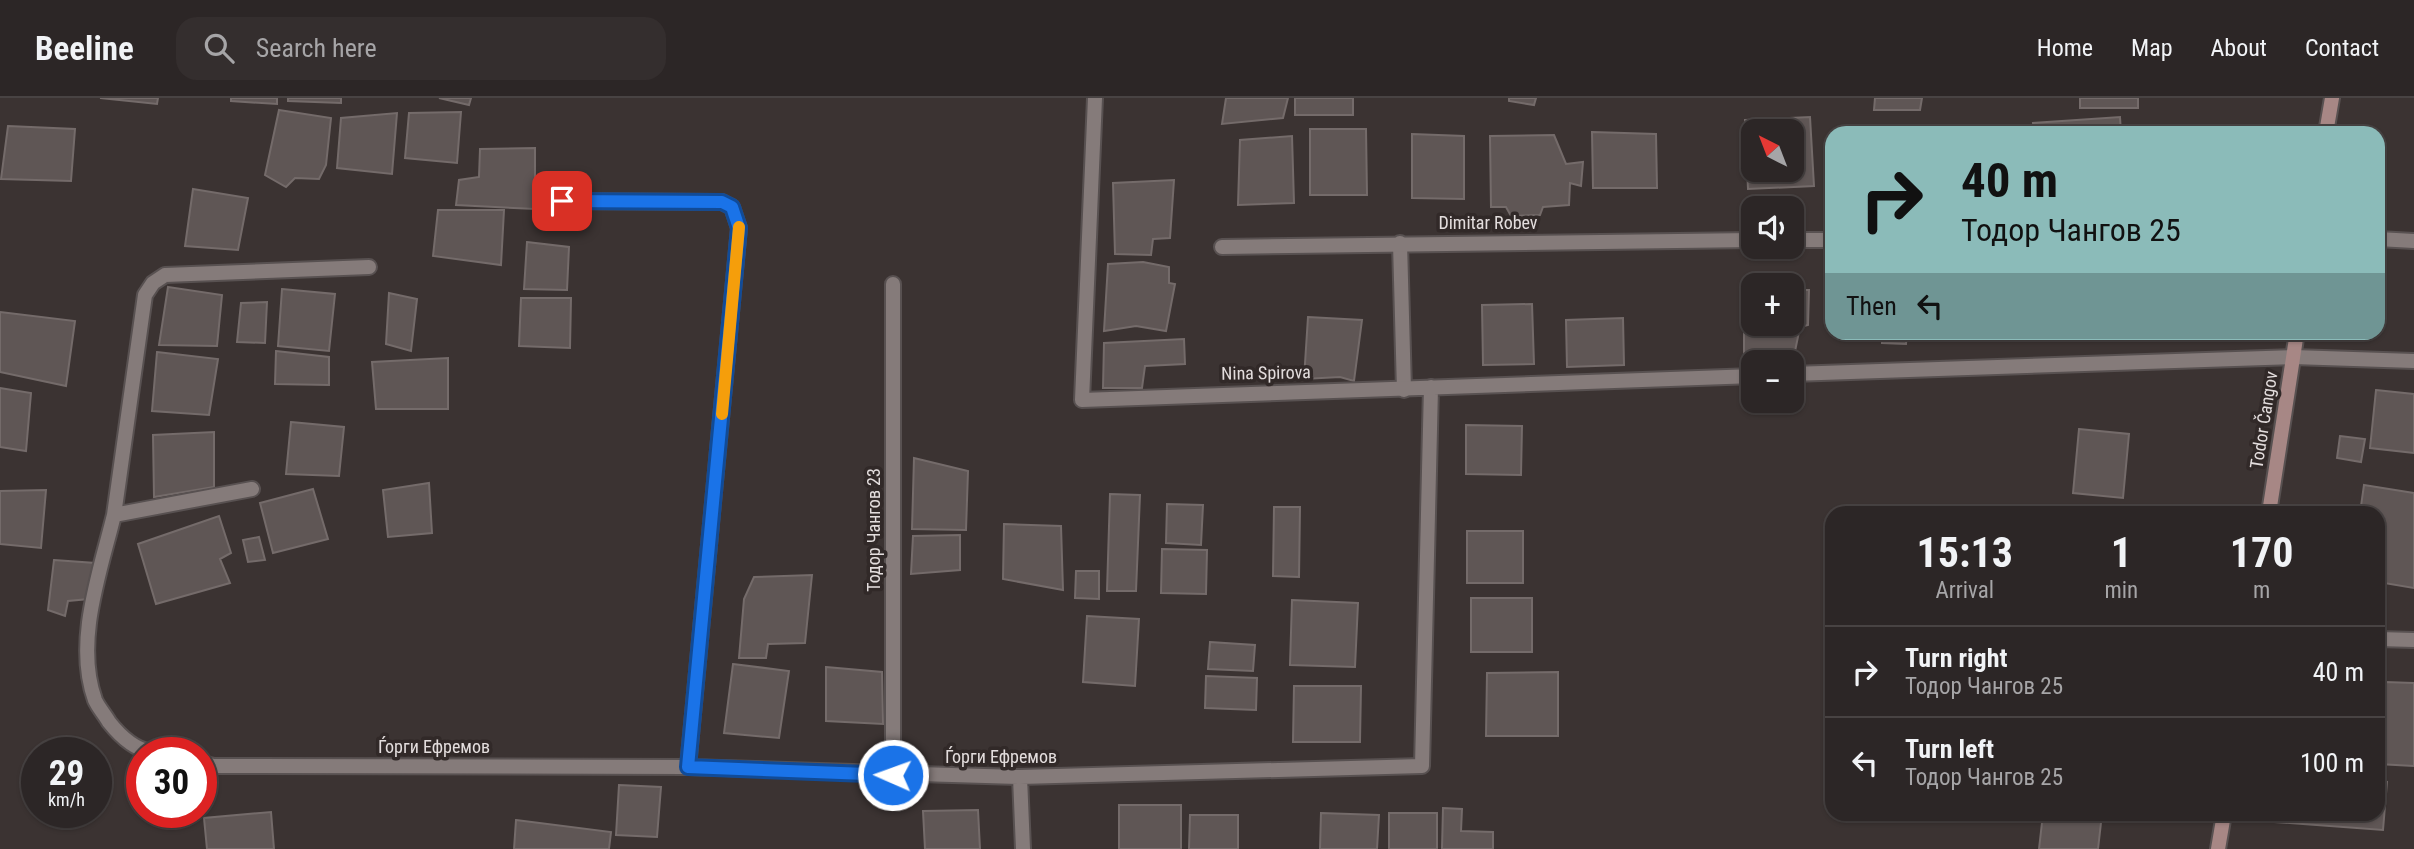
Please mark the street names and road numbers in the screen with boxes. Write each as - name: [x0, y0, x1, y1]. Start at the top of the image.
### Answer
- street label: Dimitar Robev: [1438, 212, 1538, 233]
- street label: Nina Spirova: [1221, 361, 1311, 384]
- street label: Todor Čangov: [2245, 370, 2282, 470]
- street label: Тодор Чангов 23: [863, 468, 884, 592]
- street label: Ѓорги Ефремов: [378, 736, 490, 757]
- street label: Ѓорги Ефремов: [945, 746, 1057, 767]

